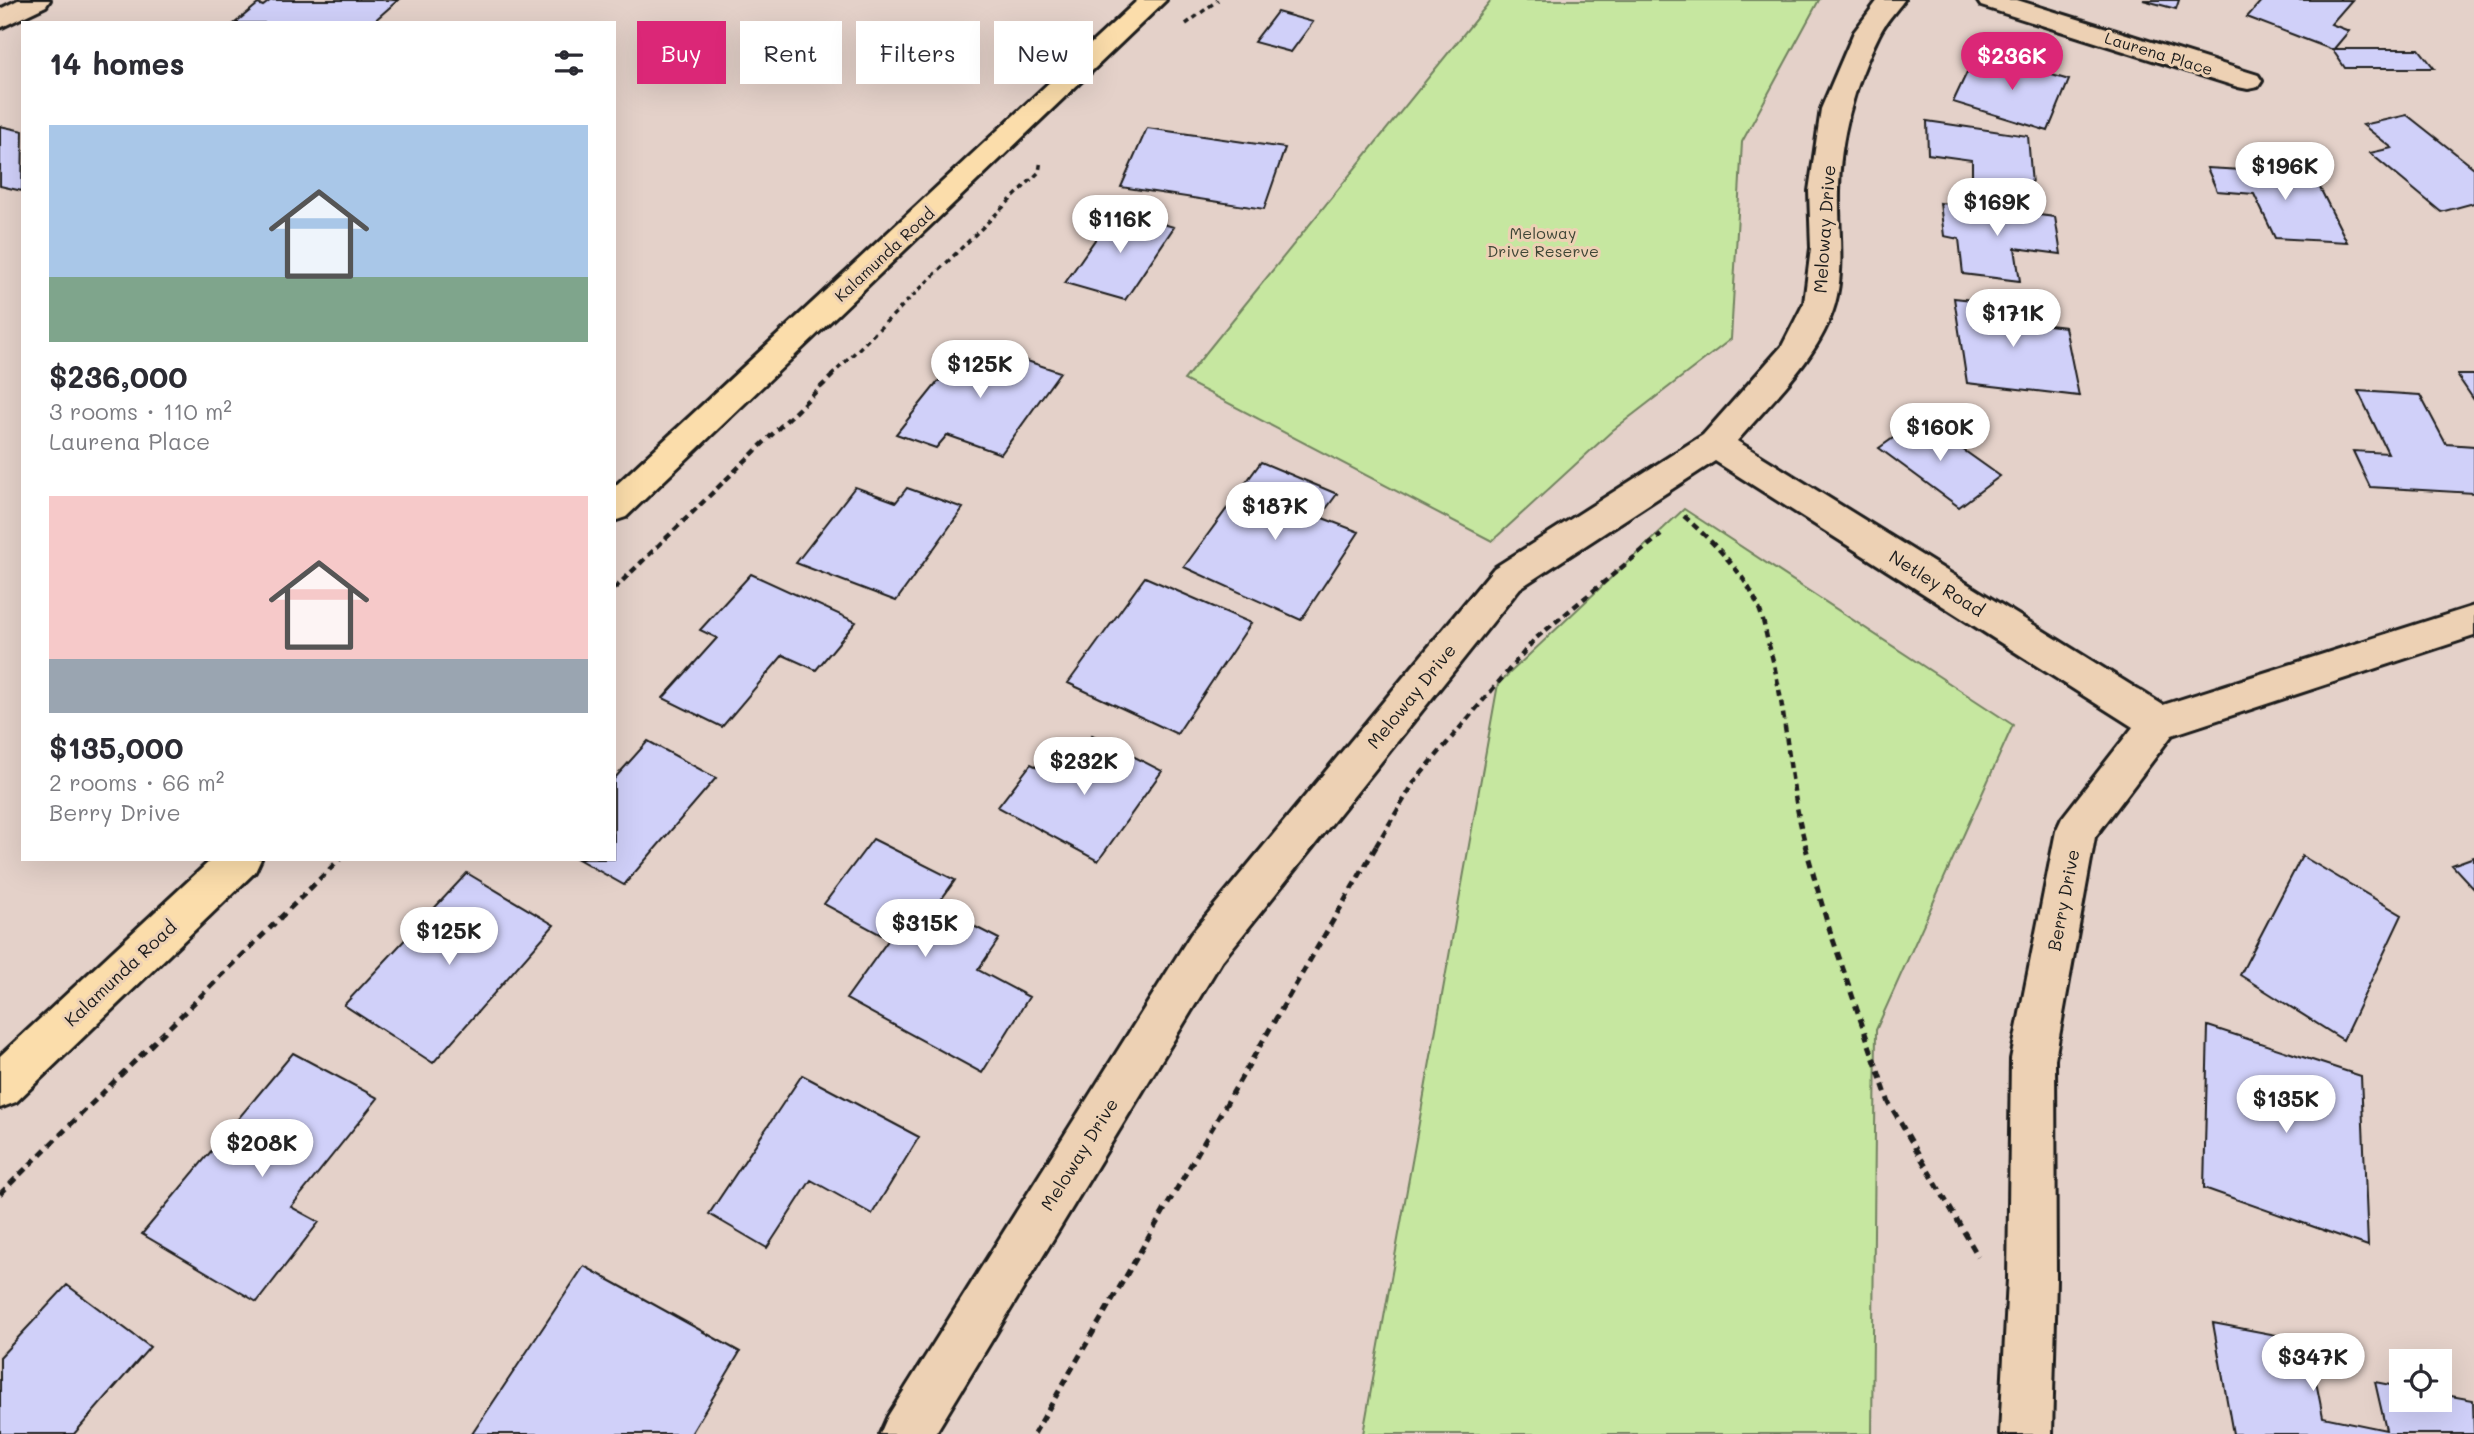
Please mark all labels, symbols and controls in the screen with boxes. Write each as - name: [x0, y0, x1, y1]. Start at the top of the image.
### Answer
- chip: Buy: [637, 21, 726, 84]
- chip: Rent: [740, 21, 842, 84]
- chip: Filters: [856, 21, 980, 84]
- chip: New: [994, 21, 1093, 84]
- street label: Laurena Place: [2102, 27, 2216, 79]
- pin: $236K: [1963, 32, 2061, 92]
- text: $236K: [1977, 40, 2047, 70]
- text: 14 homes: [49, 43, 185, 83]
- icon: filters: [550, 44, 588, 82]
- pin: $196K: [2236, 142, 2334, 202]
- text: $196K: [2251, 150, 2319, 180]
- street label: Meloway Drive: [1808, 164, 1840, 294]
- icon: home: [256, 171, 382, 297]
- pin: $169K: [1948, 178, 2046, 238]
- text: $169K: [1963, 186, 2031, 216]
- pin: $116K: [1071, 196, 1169, 255]
- street label: Kalamunda Road: [830, 202, 938, 306]
- text: $116K: [1088, 203, 1152, 233]
- park label: Meloway Drive Reserve: [1487, 222, 1599, 261]
- pin: $171K: [1964, 290, 2062, 349]
- text: $171K: [1982, 297, 2044, 327]
- pin: $125K: [931, 340, 1029, 400]
- text: $125K: [947, 348, 1013, 378]
- text: $236,000: [49, 356, 188, 396]
- text: 3 rooms · 110 m²: [49, 396, 232, 426]
- pin: $160K: [1891, 404, 1989, 463]
- text: $160K: [1906, 411, 1974, 441]
- text: Laurena Place: [49, 426, 210, 456]
- pin: $187K: [1226, 482, 1324, 542]
- text: $187K: [1242, 490, 1308, 520]
- icon: home: [256, 542, 382, 668]
- street label: Netley Road: [1885, 544, 1989, 622]
- street label: Meloway Drive: [1361, 638, 1461, 754]
- text: $135,000: [49, 727, 183, 767]
- pin: $232K: [1035, 738, 1133, 797]
- text: $232K: [1050, 745, 1118, 775]
- text: 2 rooms · 66 m²: [49, 767, 224, 797]
- text: Berry Drive: [49, 797, 181, 827]
- street label: Berry Drive: [2041, 847, 2085, 953]
- pin: $315K: [876, 900, 974, 959]
- text: $315K: [892, 907, 958, 937]
- pin: $125K: [400, 908, 498, 967]
- street label: Kalamunda Road: [59, 915, 181, 1031]
- text: $125K: [416, 915, 482, 945]
- pin: $135K: [2237, 1076, 2335, 1135]
- text: $135K: [2253, 1083, 2319, 1113]
- street label: Meloway Drive: [1035, 1093, 1123, 1215]
- pin: $208K: [213, 1120, 311, 1179]
- text: $208K: [226, 1127, 298, 1157]
- pin: $347K: [2264, 1334, 2362, 1393]
- text: $347K: [2278, 1341, 2348, 1371]
- map controls: [2389, 1349, 2452, 1412]
- button: locate: [2389, 1349, 2452, 1412]

